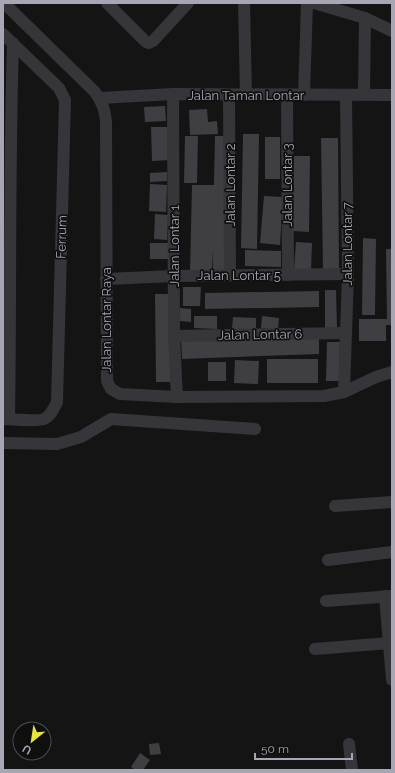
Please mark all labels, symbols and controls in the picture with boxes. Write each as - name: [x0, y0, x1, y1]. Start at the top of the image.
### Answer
- street label: Jalan Taman Lontar: [188, 88, 305, 103]
- street label: Jalan Lontar 2: [223, 143, 238, 227]
- street label: Jalan Lontar 3: [280, 143, 295, 227]
- street label: Jalan Lontar 7: [340, 202, 355, 286]
- street label: Jalan Lontar 1: [167, 205, 182, 287]
- street label: Ferrum: [53, 215, 70, 259]
- street label: Jalan Lontar Raya: [99, 267, 114, 373]
- street label: Jalan Lontar 5: [197, 268, 281, 283]
- street label: Jalan Lontar 6: [218, 326, 302, 343]
- north arrow: [12, 721, 52, 761]
- scale bar: [255, 735, 352, 761]
- text: U: [20, 742, 34, 757]
- text: 50 m: [261, 742, 289, 756]

